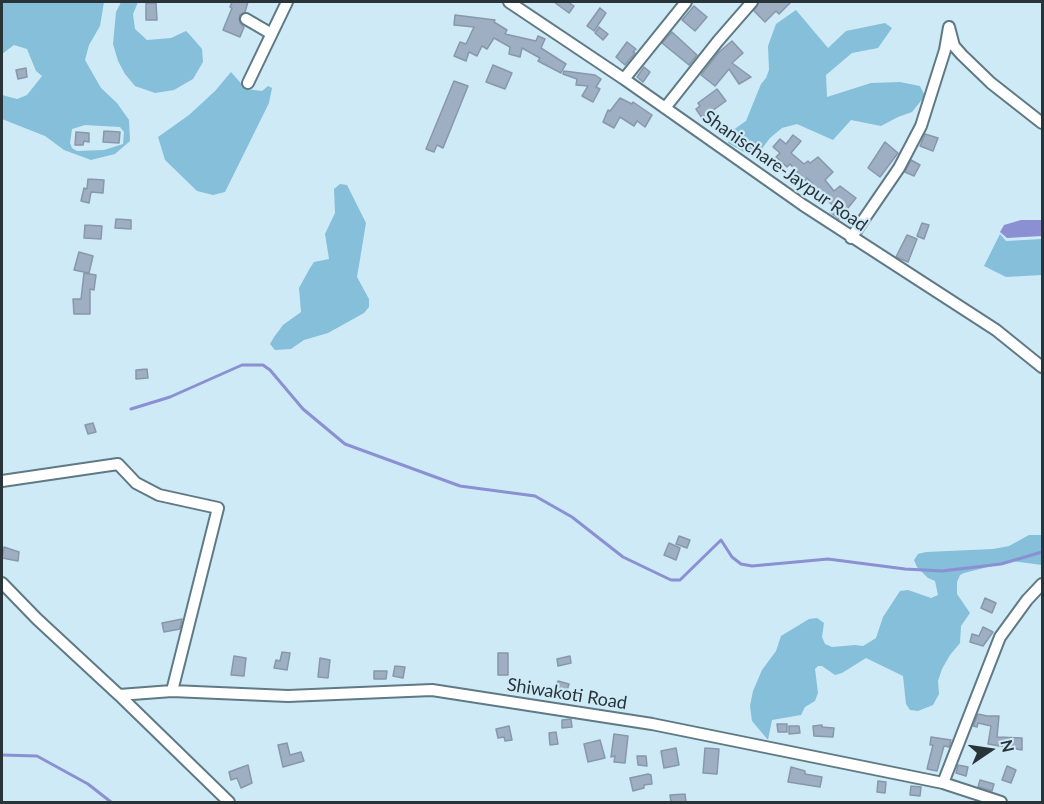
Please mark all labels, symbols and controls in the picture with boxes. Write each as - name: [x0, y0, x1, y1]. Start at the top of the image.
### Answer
- street label: Shanischare-Jaypur Road: [698, 106, 872, 236]
- street label: Shiwakoti Road: [505, 674, 629, 714]
- north arrow: [960, 720, 1020, 780]
- text: N: [997, 738, 1019, 754]

